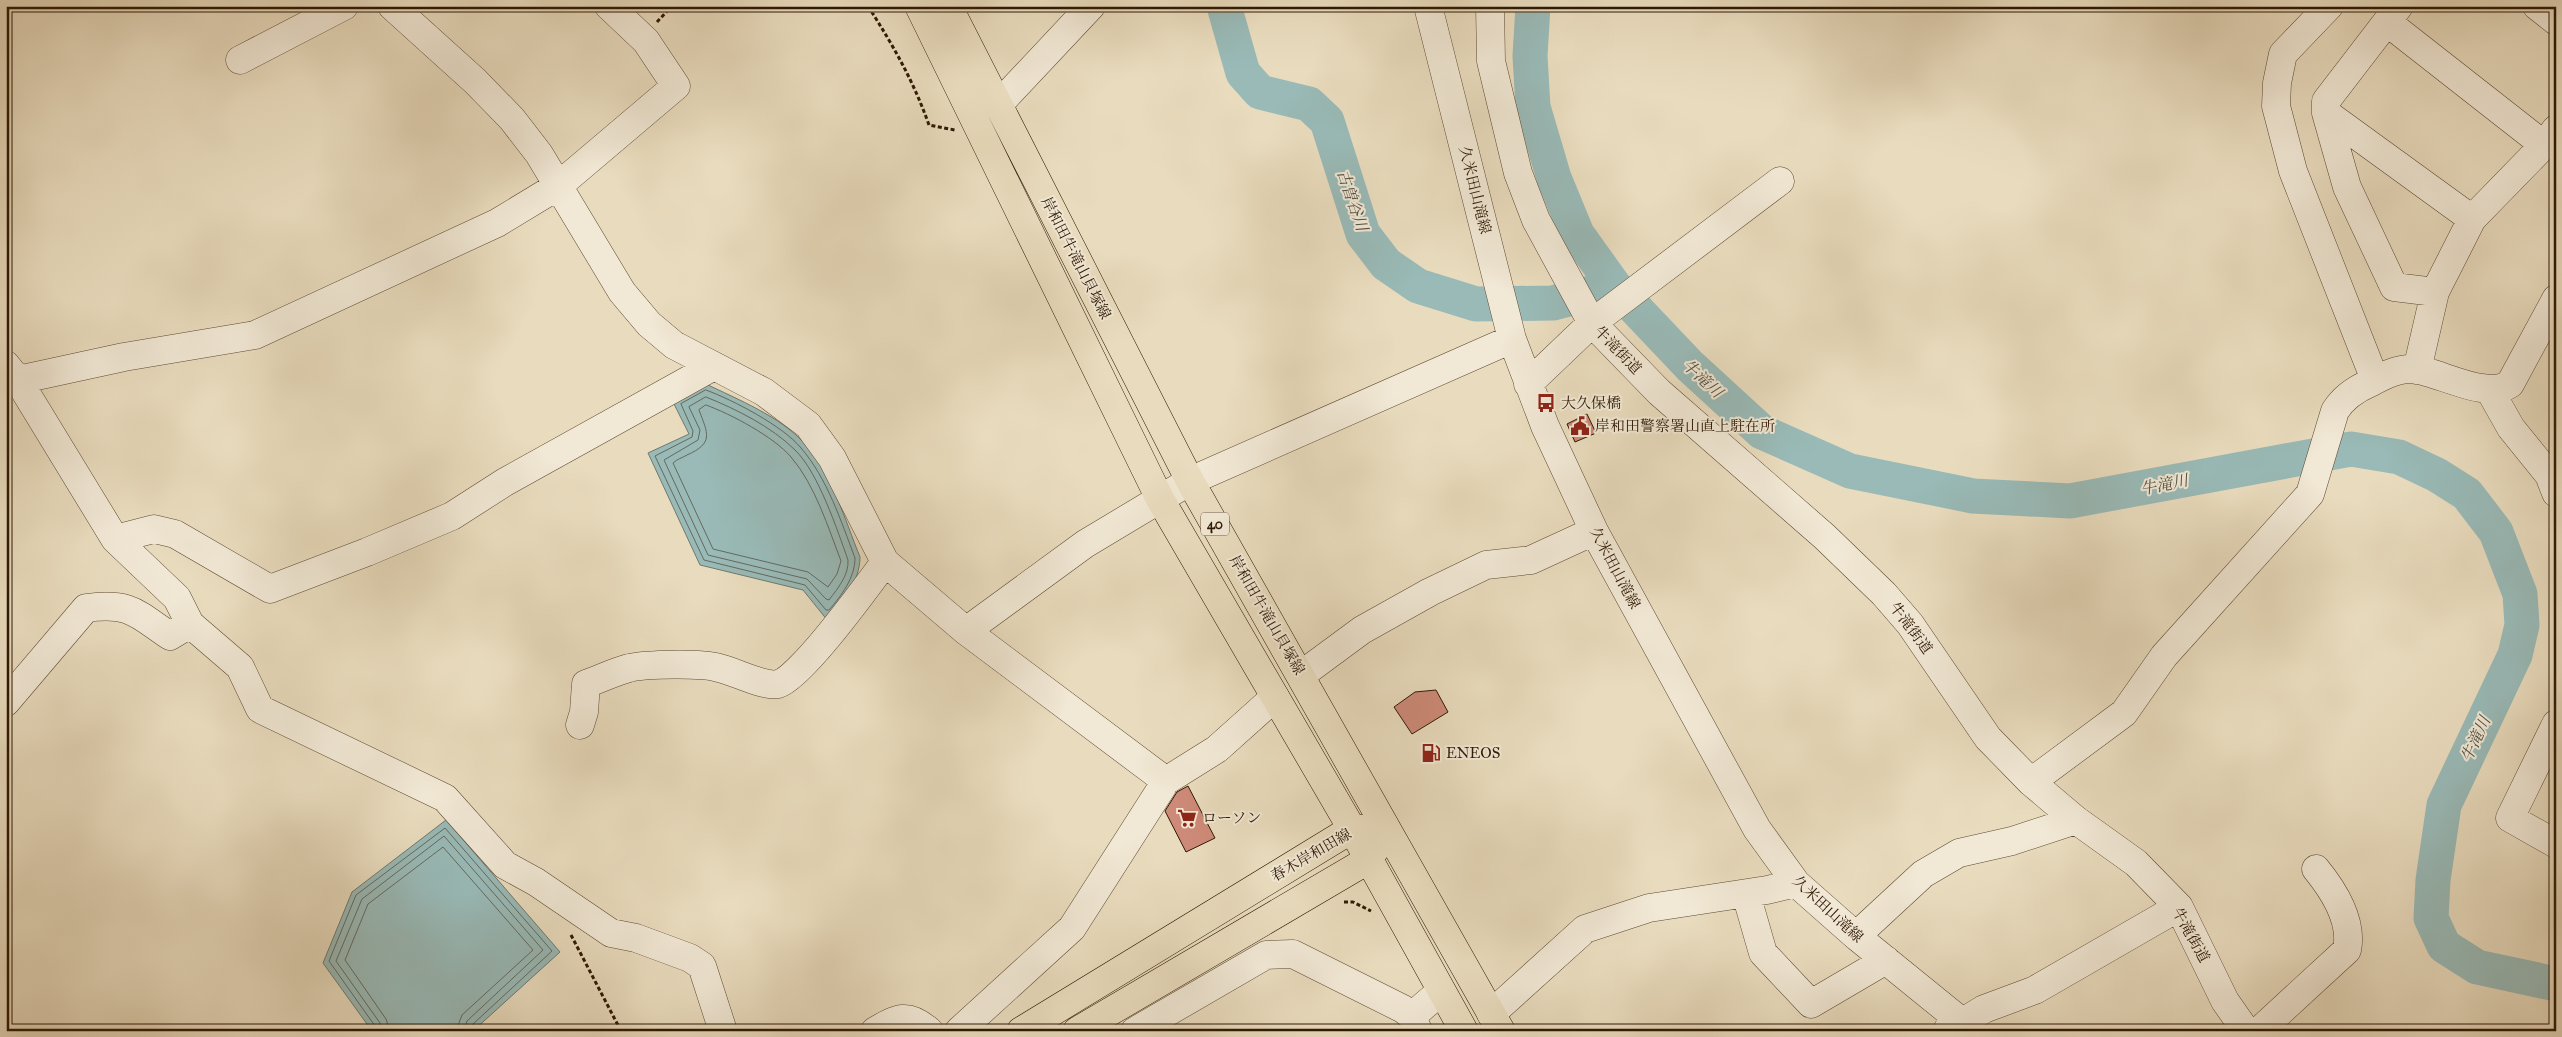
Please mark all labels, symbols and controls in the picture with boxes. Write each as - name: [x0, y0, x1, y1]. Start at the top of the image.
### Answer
- street label: 久米田山滝線: [1455, 144, 1495, 236]
- water label: 古曽谷川: [1333, 167, 1373, 235]
- street label: 岸和田牛滝山貝塚線: [1037, 194, 1115, 322]
- street label: 牛滝街道: [1591, 322, 1645, 378]
- water label: 牛滝川: [1679, 355, 1728, 403]
- bus stop icon: 大久保橋: [1535, 392, 1557, 414]
- place label: 大久保橋: [1561, 394, 1621, 412]
- public building icon: 岸和田警察署山直上駐在所: [1569, 415, 1591, 437]
- place label: 岸和田警察署山直上駐在所: [1595, 417, 1775, 435]
- water label: 牛滝川: [2139, 470, 2191, 498]
- road number: 40: [1201, 512, 1229, 536]
- street label: 久米田山滝線: [1586, 524, 1644, 612]
- street label: 岸和田牛滝山貝塚線: [1225, 552, 1309, 678]
- street label: 牛滝街道: [1886, 599, 1936, 657]
- water label: 牛滝川: [2457, 712, 2495, 765]
- fuel station icon: ENEOS: [1420, 742, 1442, 764]
- place label: ENEOS: [1446, 744, 1500, 762]
- supermarket icon: ローソン: [1176, 807, 1198, 829]
- place label: ローソン: [1202, 809, 1261, 827]
- street label: 春木岸和田線: [1268, 825, 1354, 885]
- street label: 久米田山滝線: [1789, 872, 1867, 946]
- street label: 牛滝街道: [2169, 904, 2213, 966]

